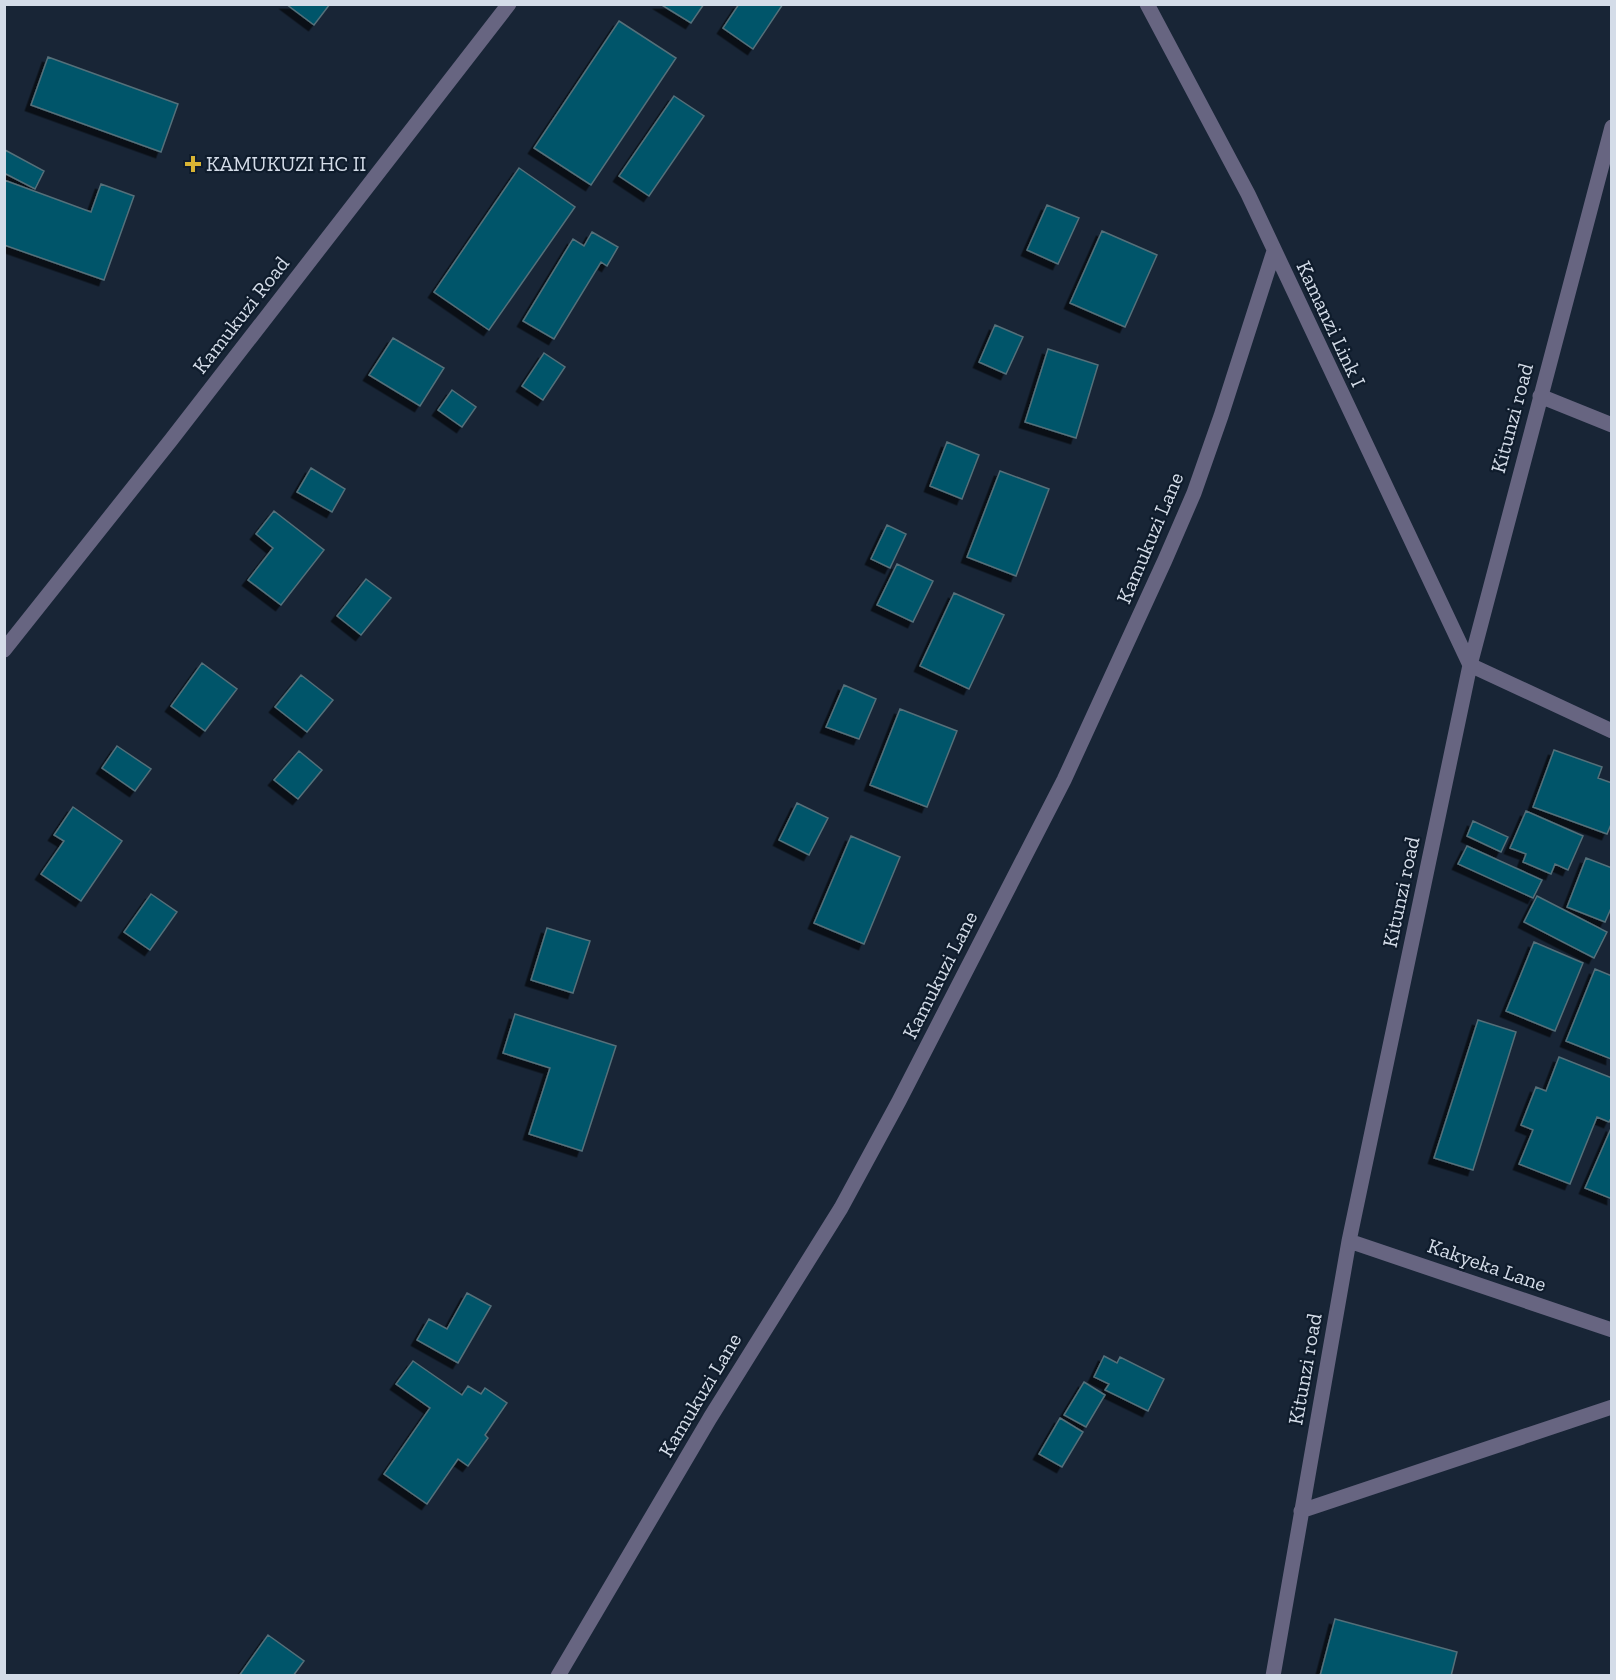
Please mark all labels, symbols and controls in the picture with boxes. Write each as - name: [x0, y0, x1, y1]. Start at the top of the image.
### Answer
- place label: KAMUKUZI HC II: [206, 151, 366, 176]
- marker: KAMUKUZI HC II: [184, 155, 202, 173]
- street label: Kamukuzi Road: [187, 251, 294, 378]
- street label: Kamanzi Link I: [1291, 257, 1372, 391]
- street label: Kitunzi road: [1485, 360, 1538, 475]
- street label: Kamukuzi Lane: [1111, 468, 1188, 607]
- street label: Kitunzi road: [1377, 834, 1425, 950]
- street label: Kamukuzi Lane: [897, 907, 983, 1043]
- street label: Kakyeka Lane: [1424, 1232, 1550, 1297]
- street label: Kitunzi road: [1282, 1311, 1327, 1427]
- street label: Kamukuzi Lane: [653, 1328, 746, 1461]

